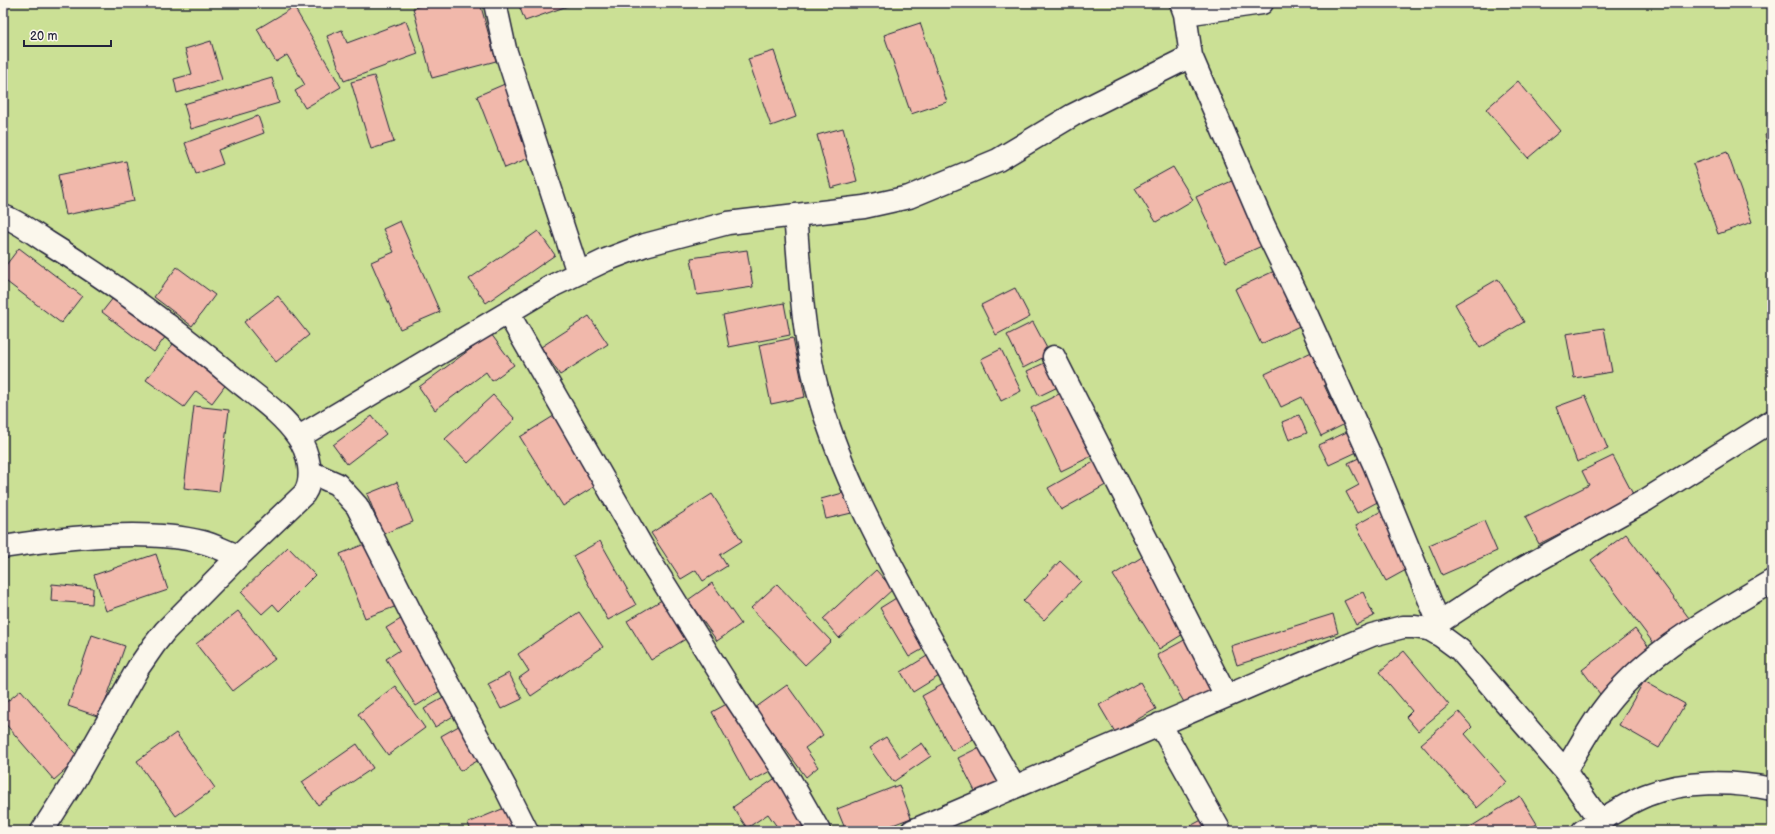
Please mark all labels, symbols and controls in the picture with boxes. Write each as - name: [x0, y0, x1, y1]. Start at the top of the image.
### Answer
- scale bar: [24, 22, 111, 48]
- text: 20 m: [30, 29, 57, 44]

